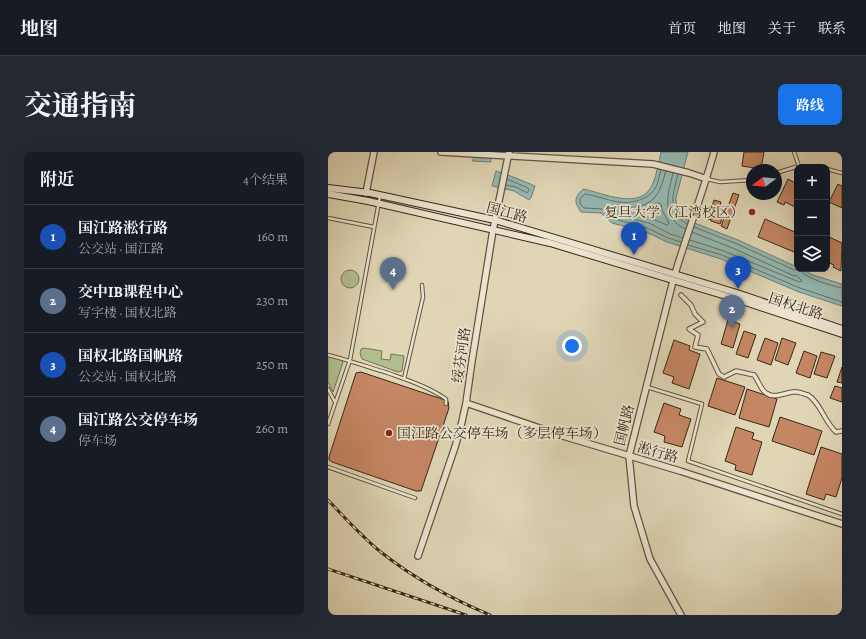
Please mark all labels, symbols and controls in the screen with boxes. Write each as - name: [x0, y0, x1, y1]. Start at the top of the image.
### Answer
- text: 地图: [20, 16, 58, 42]
- text: 首页: [668, 19, 696, 38]
- text: 地图: [718, 19, 746, 38]
- text: 关于: [768, 19, 796, 38]
- text: 联系: [818, 19, 846, 38]
- button: 路线: [778, 84, 842, 125]
- text: 交通指南: [24, 87, 136, 125]
- north arrow: [746, 164, 782, 200]
- map controls: [794, 164, 830, 272]
- button: +: [794, 164, 830, 200]
- text: 附近: [40, 168, 74, 191]
- text: 4个结果: [243, 171, 288, 188]
- street label: 国江路: [484, 198, 530, 227]
- button: −: [794, 200, 830, 236]
- place label: 复旦大学（江湾校区）: [604, 203, 744, 222]
- marker: 复旦大学（江湾校区）: [747, 207, 757, 217]
- text: 国江路淞行路: [78, 218, 168, 238]
- pin: 1: [621, 222, 647, 255]
- text: 1: [51, 228, 55, 245]
- text: 160 m: [257, 228, 288, 245]
- button: layers: [794, 236, 830, 272]
- text: 公交站 · 国江路: [78, 240, 164, 257]
- pin: 3: [725, 256, 751, 289]
- pin: 4: [380, 257, 406, 290]
- text: 交中IB课程中心: [78, 282, 183, 302]
- street label: 国权北路: [766, 289, 825, 324]
- text: 2: [50, 292, 56, 309]
- text: 230 m: [256, 292, 288, 309]
- pin: 2: [719, 295, 745, 328]
- text: 写字楼 · 国权北路: [78, 304, 177, 321]
- street label: 绥芬河路: [448, 326, 475, 384]
- your location: [562, 336, 582, 356]
- text: 国权北路国帆路: [78, 346, 183, 366]
- text: 3: [50, 356, 56, 373]
- text: 250 m: [256, 356, 288, 373]
- text: 公交站 · 国权北路: [78, 368, 177, 385]
- street label: 国帆路: [610, 402, 639, 448]
- text: 国江路公交停车场: [78, 410, 198, 430]
- text: 4: [50, 420, 56, 437]
- text: 260 m: [255, 420, 288, 437]
- place label: 国江路公交停车场（多层停车场）: [397, 424, 607, 443]
- marker: 国江路公交停车场（多层停车场）: [384, 428, 394, 438]
- text: 停车场: [78, 432, 117, 449]
- street label: 淞行路: [635, 438, 681, 467]

